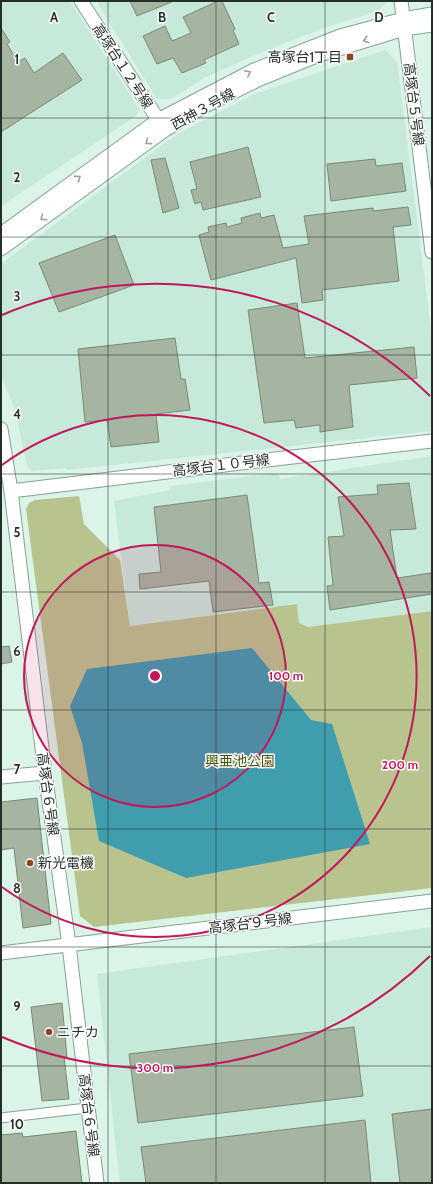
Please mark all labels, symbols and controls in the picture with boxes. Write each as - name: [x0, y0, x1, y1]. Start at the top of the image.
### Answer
- text: A: [50, 9, 59, 25]
- text: B: [158, 9, 166, 25]
- text: C: [267, 9, 275, 25]
- text: D: [374, 9, 384, 25]
- street label: 高塚台１２号線: [89, 20, 157, 112]
- one-way arrow: [363, 36, 370, 44]
- place label: 高塚台1丁目: [267, 48, 342, 66]
- text: 1: [15, 51, 19, 67]
- marker: 高塚台1丁目: [345, 52, 355, 62]
- street label: 高塚台５号線: [400, 61, 428, 147]
- one-way arrow: [243, 70, 251, 78]
- street label: 西神３号線: [168, 84, 238, 134]
- one-way arrow: [146, 137, 153, 144]
- text: 2: [14, 169, 21, 185]
- one-way arrow: [73, 176, 80, 183]
- one-way arrow: [40, 213, 47, 220]
- text: 3: [13, 288, 21, 304]
- text: 4: [13, 406, 21, 422]
- street label: 高塚台１０号線: [171, 450, 271, 480]
- text: 5: [14, 524, 21, 540]
- text: 6: [13, 643, 21, 659]
- text: 100 m: [269, 668, 303, 683]
- centre of rings: [148, 669, 162, 683]
- street label: 高塚台６号線: [33, 751, 63, 837]
- park label: 興亜池公園: [205, 752, 275, 770]
- text: 200 m: [382, 757, 418, 772]
- text: 7: [14, 761, 21, 777]
- place label: 新光電機: [38, 854, 94, 872]
- marker: 新光電機: [25, 858, 35, 868]
- text: 8: [13, 880, 21, 896]
- street label: 高塚台９号線: [207, 909, 293, 937]
- text: 9: [13, 998, 21, 1014]
- place label: ニチカ: [57, 1023, 99, 1041]
- marker: ニチカ: [44, 1027, 54, 1037]
- text: 300 m: [137, 1060, 173, 1075]
- street label: 高塚台６号線: [75, 1072, 103, 1158]
- text: 10: [10, 1116, 24, 1132]

